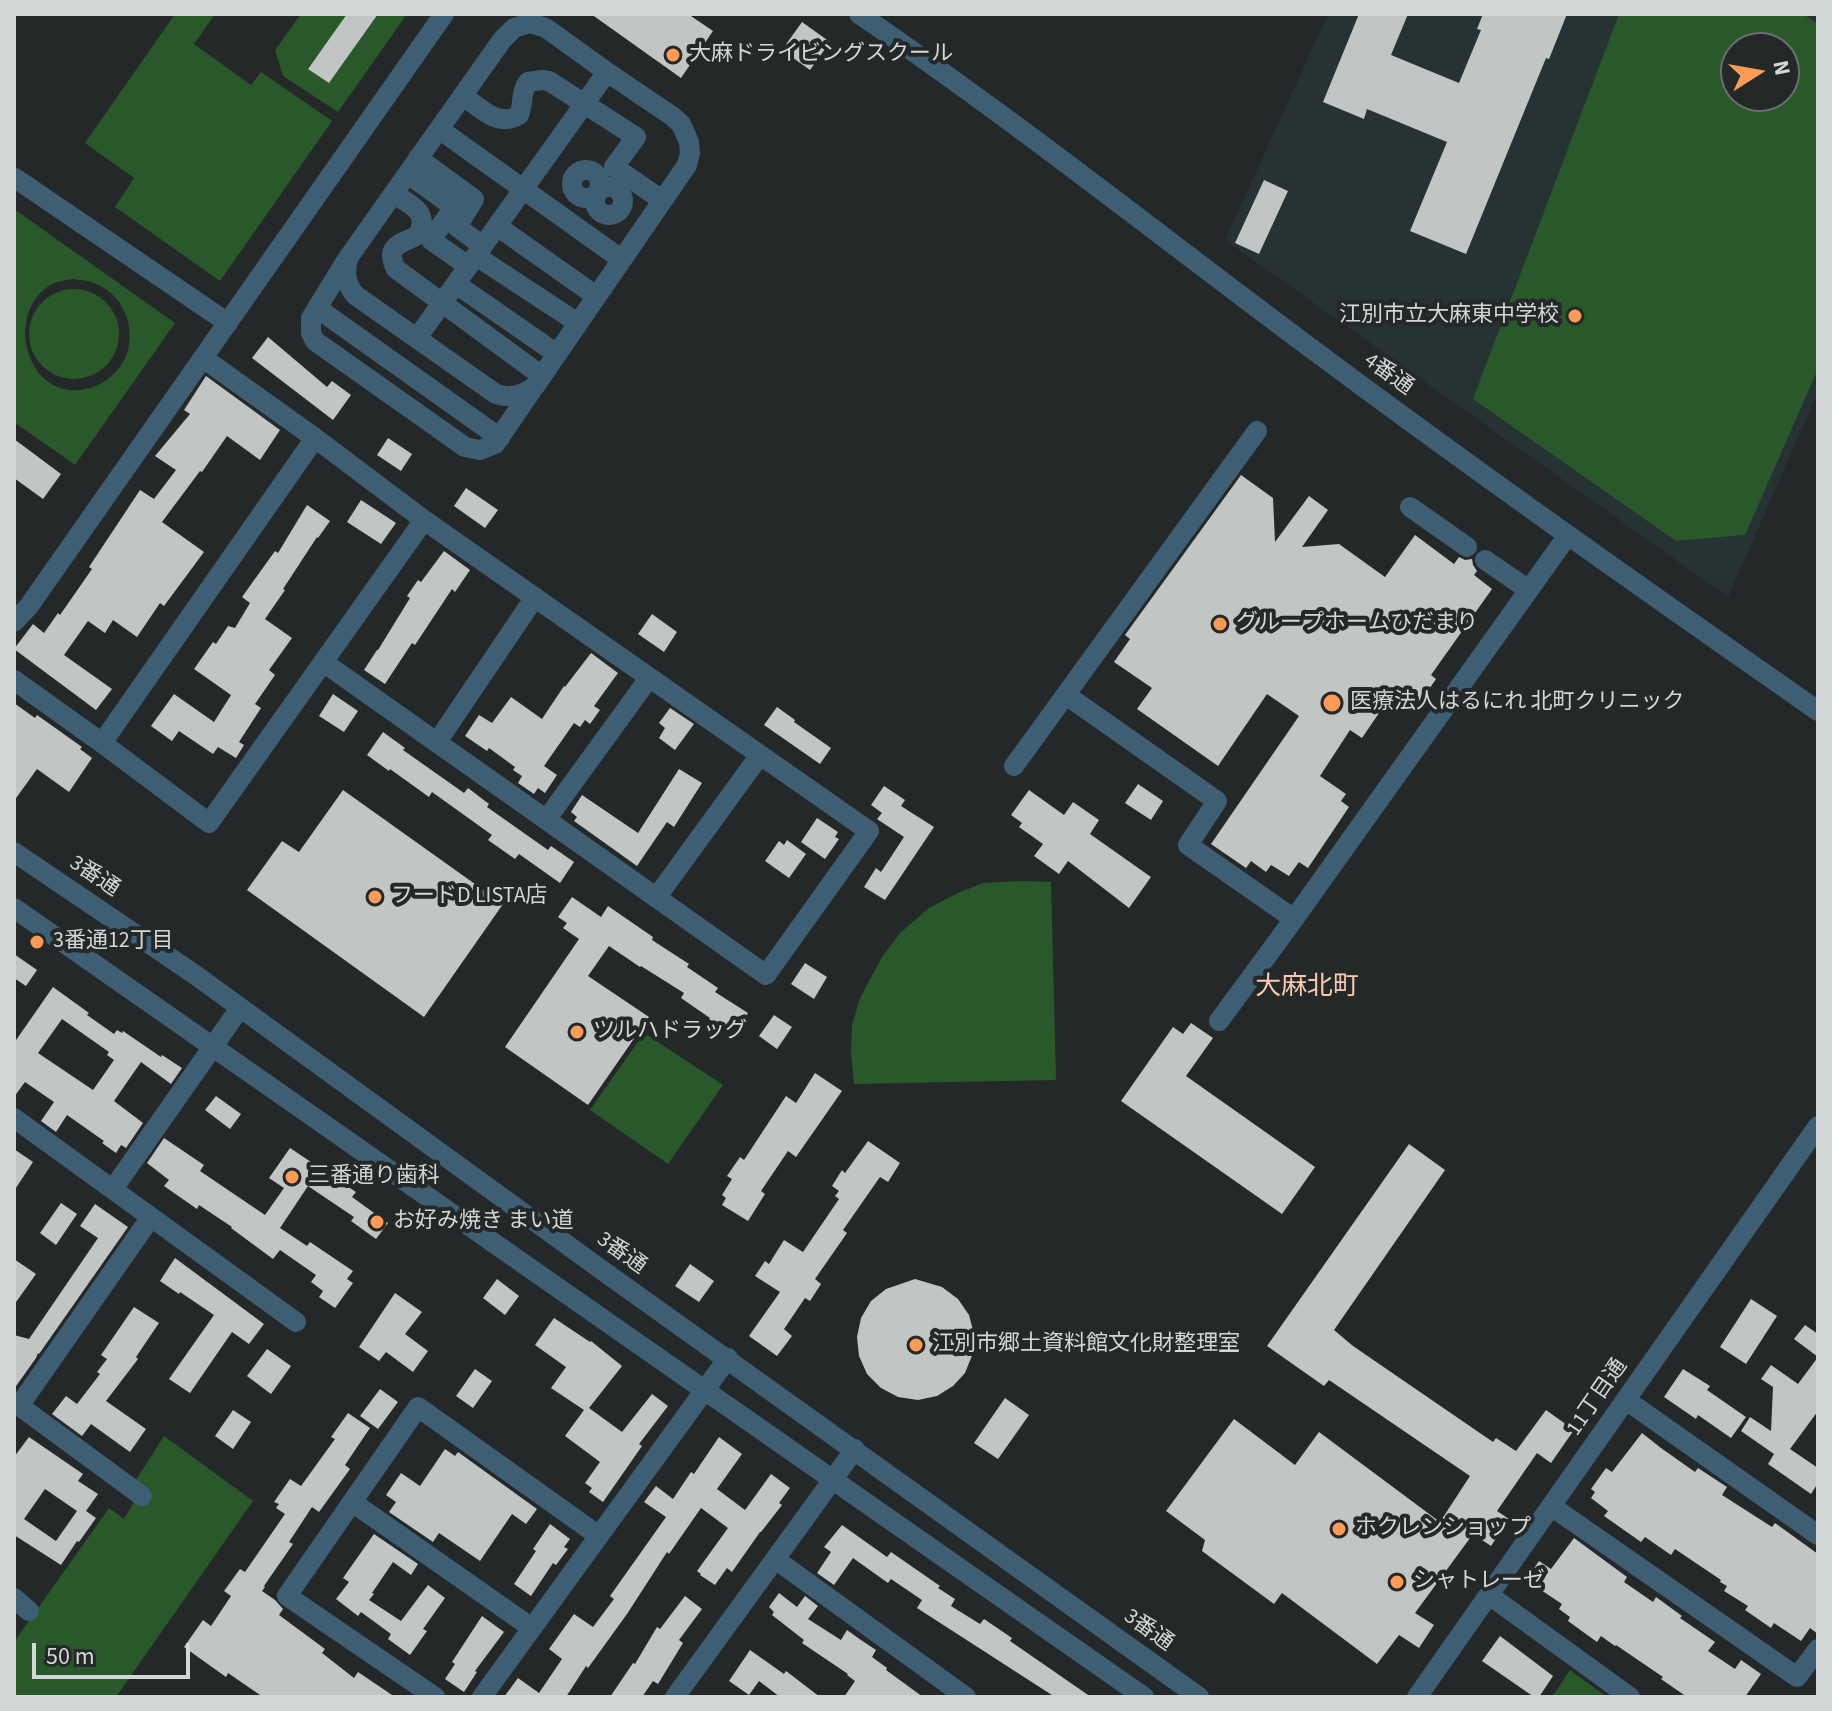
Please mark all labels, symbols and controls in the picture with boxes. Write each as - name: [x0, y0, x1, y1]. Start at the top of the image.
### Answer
- north arrow: [1720, 32, 1800, 112]
- place label: 大麻ドライビングスクール: [689, 42, 953, 68]
- marker: 大麻ドライビングスクール: [664, 46, 682, 64]
- text: N: [1764, 58, 1799, 78]
- place label: 江別市立大麻東中学校: [1339, 303, 1559, 329]
- marker: 江別市立大麻東中学校: [1566, 307, 1584, 325]
- street label: 4番通: [1358, 348, 1418, 402]
- place label: グループホームひだまり: [1236, 611, 1478, 637]
- marker: グループホームひだまり: [1211, 615, 1229, 633]
- place label: 医療法人はるにれ 北町クリニック: [1350, 690, 1684, 716]
- marker: 医療法人はるにれ 北町クリニック: [1321, 692, 1343, 714]
- street label: 3番通: [64, 851, 124, 903]
- place label: フードD LISTA店: [391, 884, 548, 910]
- marker: フードD LISTA店: [366, 888, 384, 906]
- place label: 3番通12丁目: [53, 929, 174, 955]
- marker: 3番通12丁目: [28, 933, 46, 951]
- district label: 大麻北町: [1255, 972, 1359, 1004]
- place label: ツルハドラッグ: [593, 1019, 747, 1045]
- marker: ツルハドラッグ: [568, 1023, 586, 1041]
- place label: 三番通り歯科: [308, 1164, 440, 1190]
- marker: 三番通り歯科: [283, 1168, 301, 1186]
- place label: お好み焼き まい道: [393, 1209, 573, 1235]
- marker: お好み焼き まい道: [368, 1213, 386, 1231]
- street label: 3番通: [591, 1227, 651, 1281]
- place label: 江別市郷土資料館文化財整理室: [932, 1332, 1240, 1358]
- marker: 江別市郷土資料館文化財整理室: [907, 1336, 925, 1354]
- street label: 11丁目通: [1562, 1354, 1634, 1442]
- place label: ホクレンショップ: [1355, 1516, 1531, 1542]
- marker: ホクレンショップ: [1330, 1520, 1348, 1538]
- place label: シャトレーゼ: [1413, 1569, 1545, 1595]
- marker: シャトレーゼ: [1388, 1573, 1406, 1591]
- street label: 3番通: [1118, 1604, 1178, 1658]
- scale bar: [36, 1627, 194, 1677]
- text: 50 m: [46, 1639, 95, 1674]

